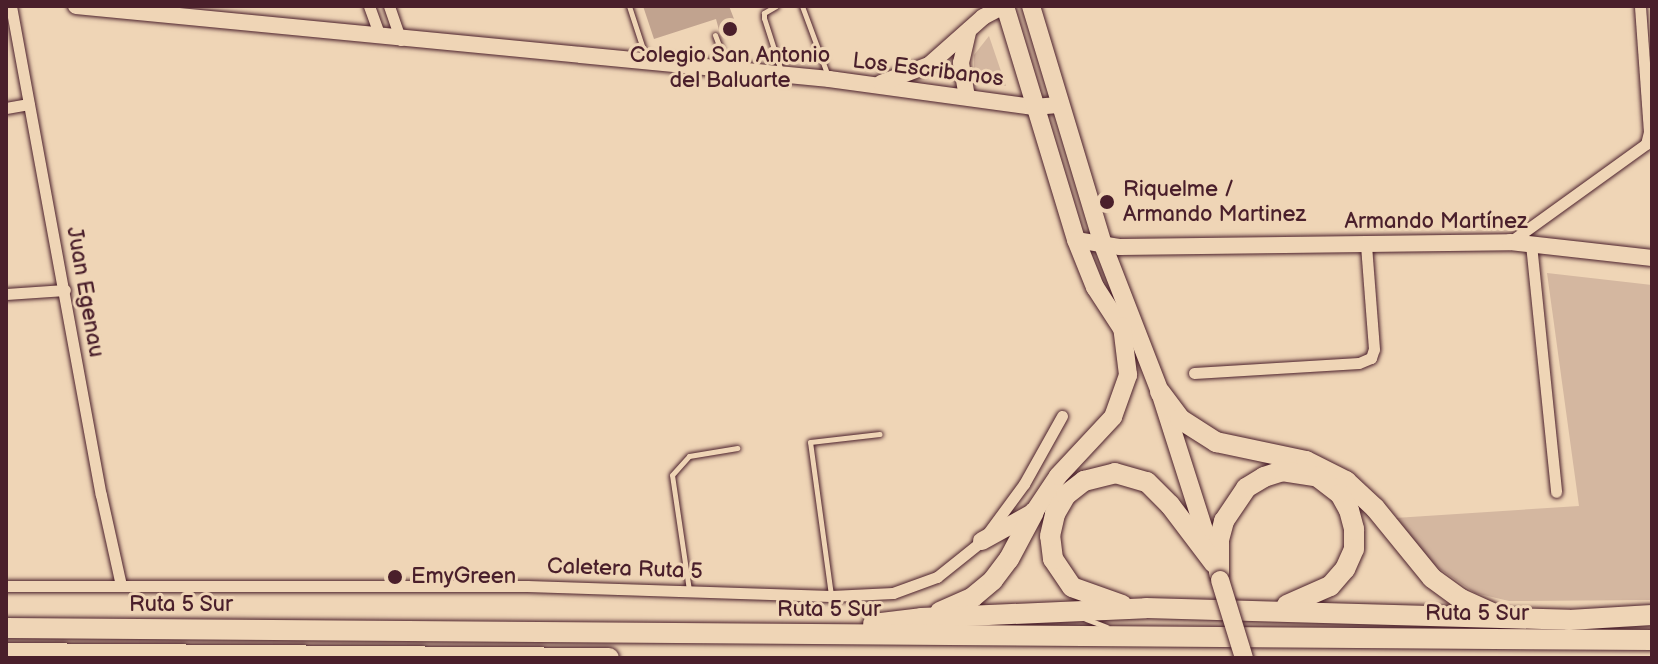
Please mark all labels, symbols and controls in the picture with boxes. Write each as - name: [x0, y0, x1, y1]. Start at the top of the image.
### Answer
- marker: Colegio San Antonio del Baluarte: [721, 20, 739, 38]
- place label: Colegio San Antonio del Baluarte: [630, 42, 830, 94]
- street label: Los Escribanos: [851, 48, 1005, 92]
- place label: Riquelme / Armando Martinez: [1123, 176, 1306, 228]
- marker: Riquelme / Armando Martinez: [1098, 193, 1116, 211]
- street label: Armando Martínez: [1344, 209, 1528, 235]
- street label: Juan Egenau: [61, 225, 109, 359]
- street label: Caletera Ruta 5: [547, 553, 703, 585]
- place label: EmyGreen: [411, 564, 516, 590]
- marker: EmyGreen: [386, 568, 404, 586]
- street label: Ruta 5 Sur: [129, 592, 233, 618]
- street label: Ruta 5 Sur: [777, 597, 881, 623]
- street label: Ruta 5 Sur: [1425, 601, 1529, 627]

